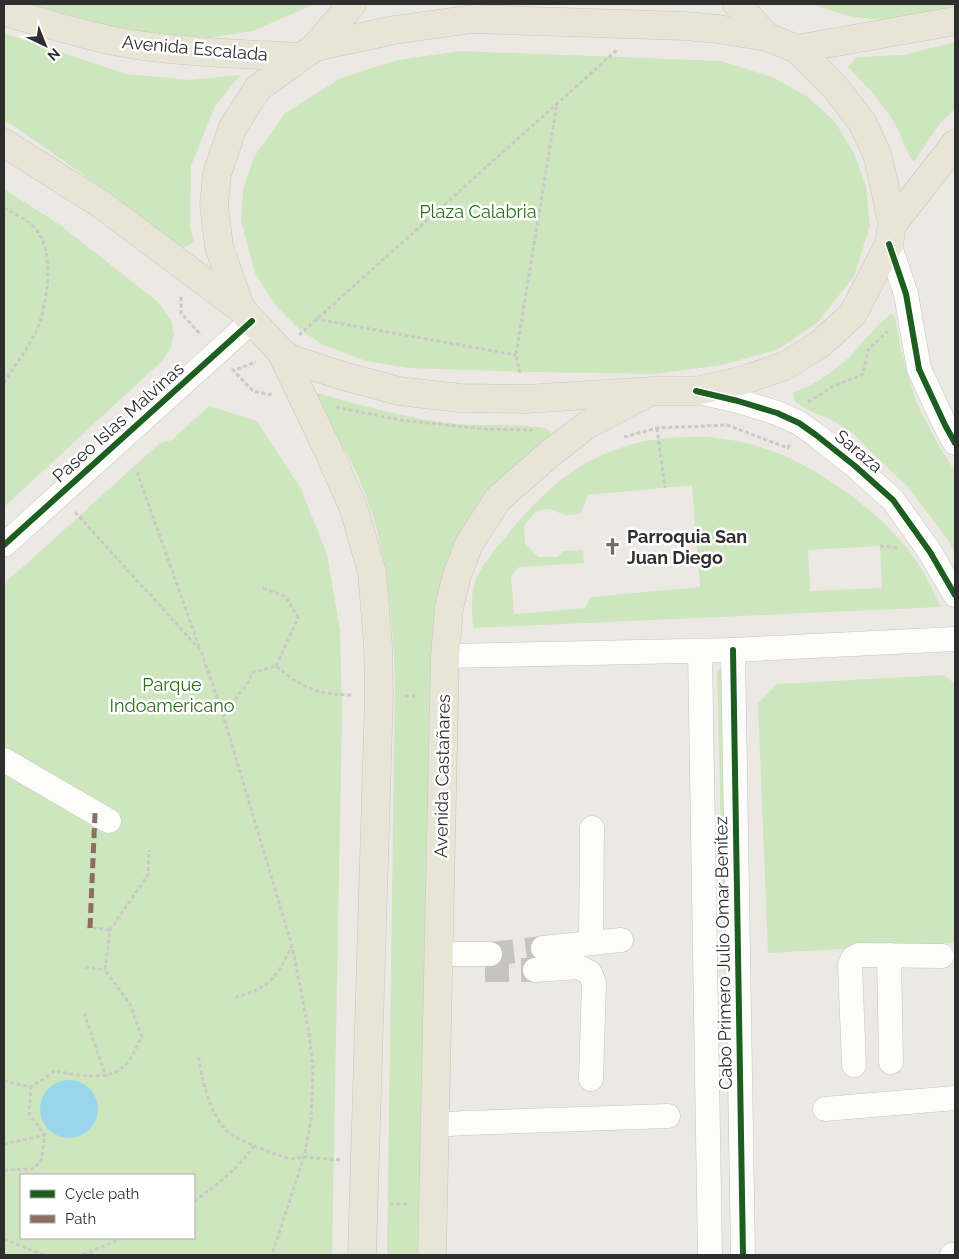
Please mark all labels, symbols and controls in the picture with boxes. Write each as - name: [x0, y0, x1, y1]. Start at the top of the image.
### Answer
- north arrow: [20, 20, 70, 70]
- street label: Avenida Escalada: [121, 31, 269, 65]
- text: N: [45, 45, 63, 64]
- park label: Plaza Calabria: [419, 201, 537, 222]
- street label: Paseo Islas Malvinas: [48, 357, 188, 486]
- street label: Saraza: [831, 425, 887, 477]
- place label: Parroquia San Juan Diego: [627, 526, 747, 568]
- church icon: Parroquia San Juan Diego: [603, 536, 623, 556]
- park label: Parque Indoamericano: [110, 674, 235, 716]
- street label: Avenida Castañares: [430, 694, 454, 858]
- street label: Cabo Primero Julio Omar Benítez: [710, 816, 736, 1090]
- legend: [20, 1174, 195, 1239]
- text: Cycle path: [65, 1185, 139, 1203]
- text: Path: [65, 1210, 96, 1228]

